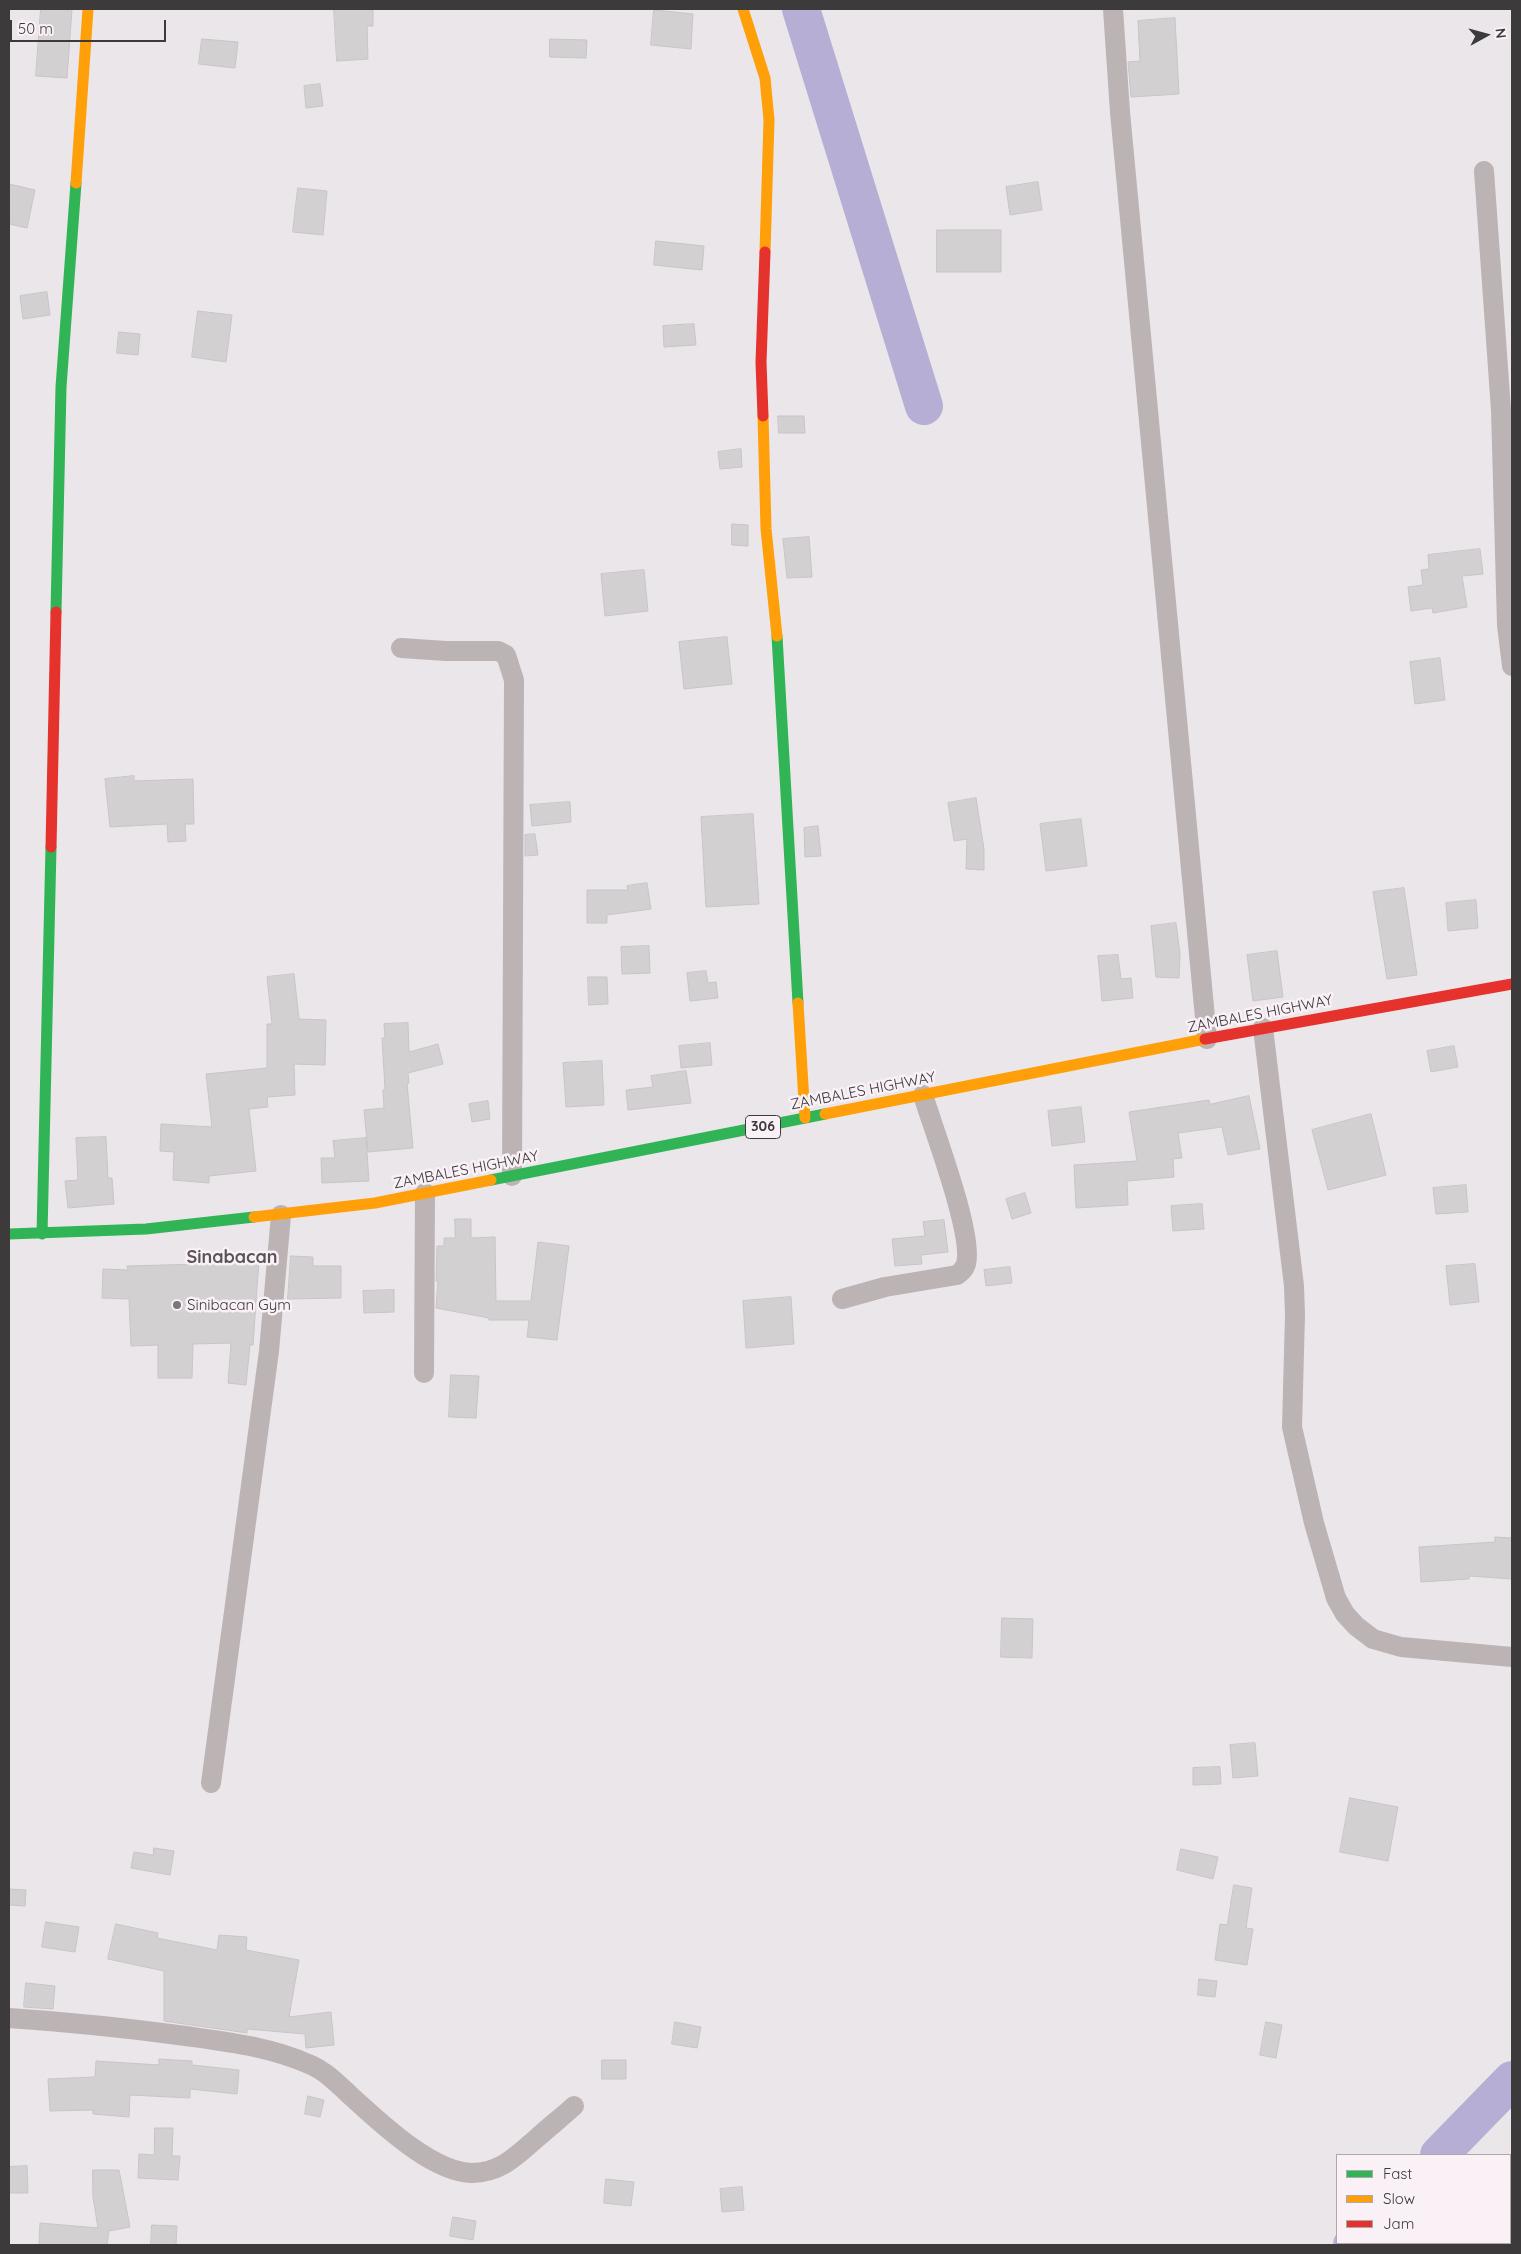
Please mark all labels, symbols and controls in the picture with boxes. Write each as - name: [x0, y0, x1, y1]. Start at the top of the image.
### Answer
- scale bar: [12, 10, 169, 42]
- north arrow: [1461, 10, 1511, 60]
- text: 50 m: [18, 19, 53, 38]
- text: N: [1491, 27, 1510, 39]
- street label: ZAMBALES HIGHWAY: [1186, 991, 1334, 1037]
- street label: ZAMBALES HIGHWAY: [789, 1068, 937, 1114]
- road number: 306: [746, 1116, 780, 1138]
- street label: ZAMBALES HIGHWAY: [392, 1147, 540, 1193]
- district label: Sinabacan: [186, 1247, 278, 1269]
- place label: Sinibacan Gym: [187, 1296, 291, 1314]
- marker: Sinibacan Gym: [171, 1299, 183, 1311]
- legend: [1336, 2154, 1511, 2244]
- text: Fast: [1383, 2164, 1412, 2183]
- text: Slow: [1383, 2189, 1415, 2208]
- text: Jam: [1383, 2214, 1414, 2233]

